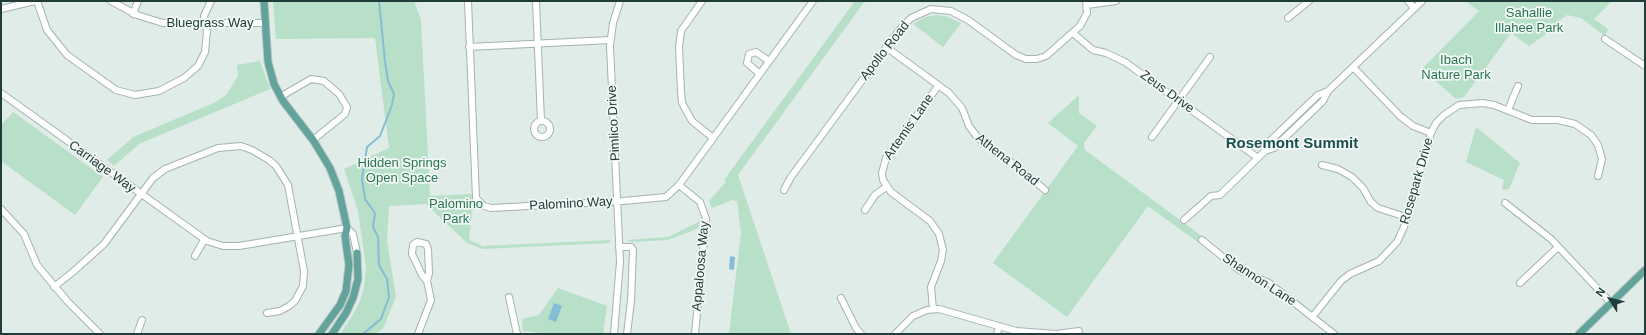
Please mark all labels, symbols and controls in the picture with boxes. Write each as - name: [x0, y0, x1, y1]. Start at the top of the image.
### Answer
- park label: Sahallie Illahee Park: [1495, 5, 1563, 36]
- street label: Bluegrass Way: [167, 15, 253, 31]
- street label: Apollo Road: [857, 18, 913, 84]
- park label: Ibach Nature Park: [1421, 52, 1491, 83]
- street label: Zeus Drive: [1137, 67, 1197, 117]
- street label: Pimlico Drive: [604, 85, 624, 161]
- street label: Artemis Lane: [881, 91, 937, 163]
- street label: Athena Road: [972, 130, 1042, 190]
- district label: Rosemont Summit: [1226, 135, 1358, 153]
- street label: Rosepark Drive: [1397, 136, 1437, 226]
- street label: Carriage Way: [65, 137, 139, 197]
- park label: Hidden Springs Open Space: [358, 155, 446, 186]
- street label: Palomino Way: [529, 194, 613, 214]
- park label: Palomino Park: [429, 196, 483, 227]
- street label: Appaloosa Way: [689, 220, 713, 312]
- street label: Shannon Lane: [1219, 250, 1299, 310]
- north arrow: [1590, 279, 1630, 319]
- text: N: [1593, 285, 1607, 299]

